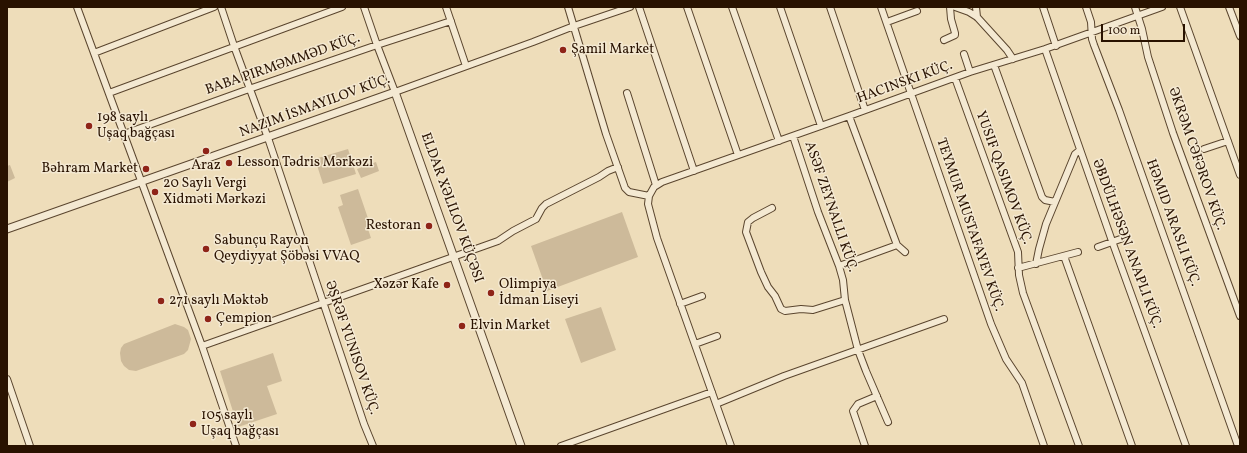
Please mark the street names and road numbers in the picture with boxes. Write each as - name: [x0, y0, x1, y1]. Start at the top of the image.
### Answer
- street label: BABA PIRMƏMMƏD KÜÇ.: [203, 31, 363, 99]
- street label: HACINSKI KÜÇ.: [855, 58, 955, 108]
- street label: NAZIM İSMAYILOV KÜÇ.: [237, 72, 393, 142]
- street label: ƏKRƏM CƏFƏROV KÜÇ.: [1164, 85, 1228, 233]
- street label: YUSIF QASIMOV KÜÇ.: [971, 109, 1035, 247]
- street label: ELDAR XƏLILOV KÜÇƏSI: [416, 131, 486, 285]
- street label: TEYMUR MUSTAFAYEV KÜÇ.: [931, 136, 1007, 314]
- street label: ASƏF ZEYNALLI KÜÇ.: [800, 139, 860, 275]
- street label: ƏBDÜLHƏSƏN ANAPLI KÜÇ.: [1088, 157, 1164, 331]
- street label: HƏMID ARASLI KÜÇ.: [1141, 157, 1203, 289]
- street label: ƏŞRƏF YUNISOV KÜÇ.: [320, 279, 382, 417]

